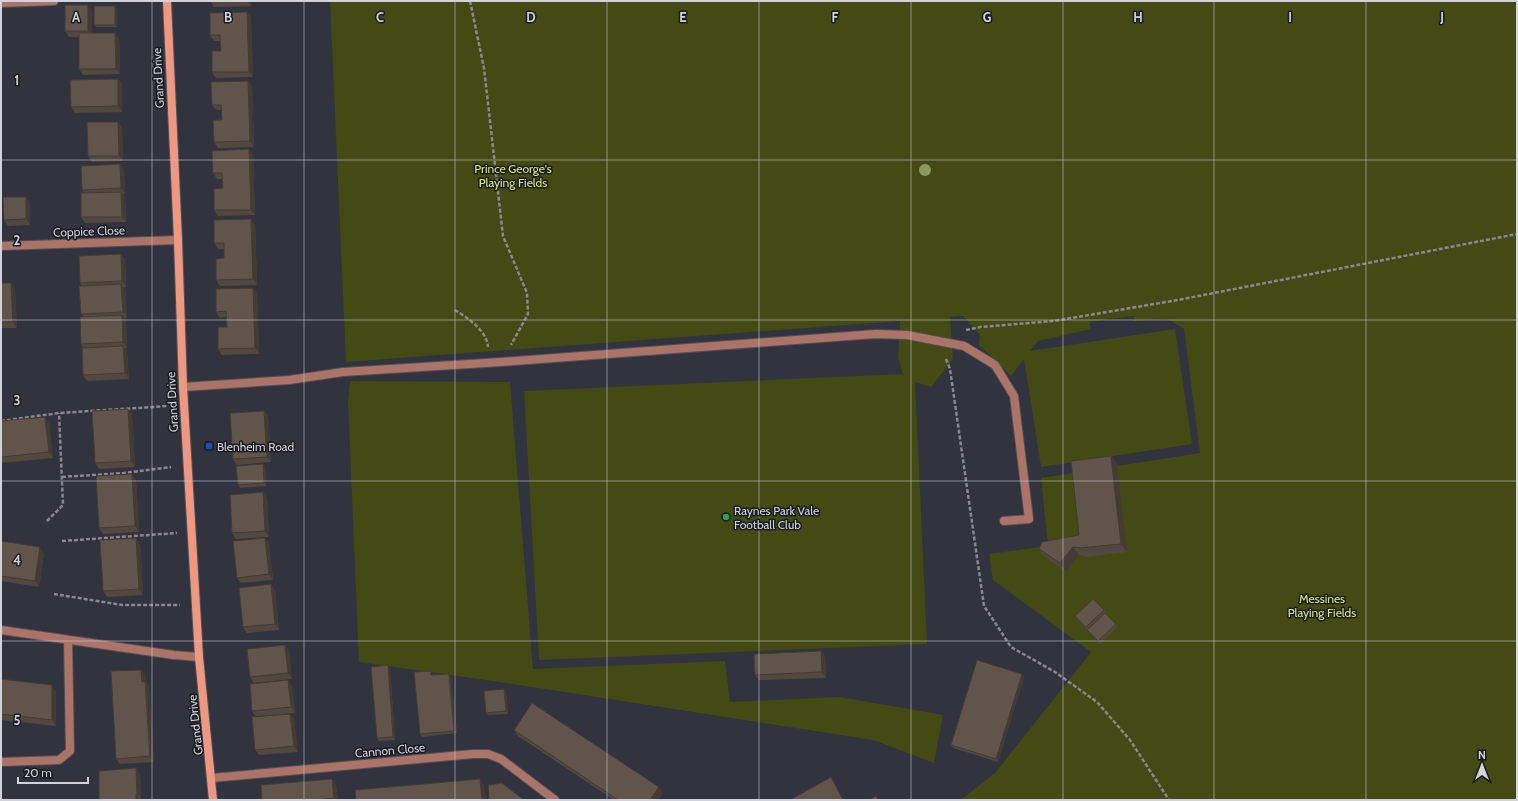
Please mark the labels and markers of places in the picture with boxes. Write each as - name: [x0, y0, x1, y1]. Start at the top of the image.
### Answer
- place label: Blenheim Road: [217, 439, 294, 454]
- marker: Blenheim Road: [204, 441, 214, 451]
- place label: Raynes Park Vale Football Club: [734, 503, 819, 532]
- marker: Raynes Park Vale Football Club: [721, 512, 731, 522]

